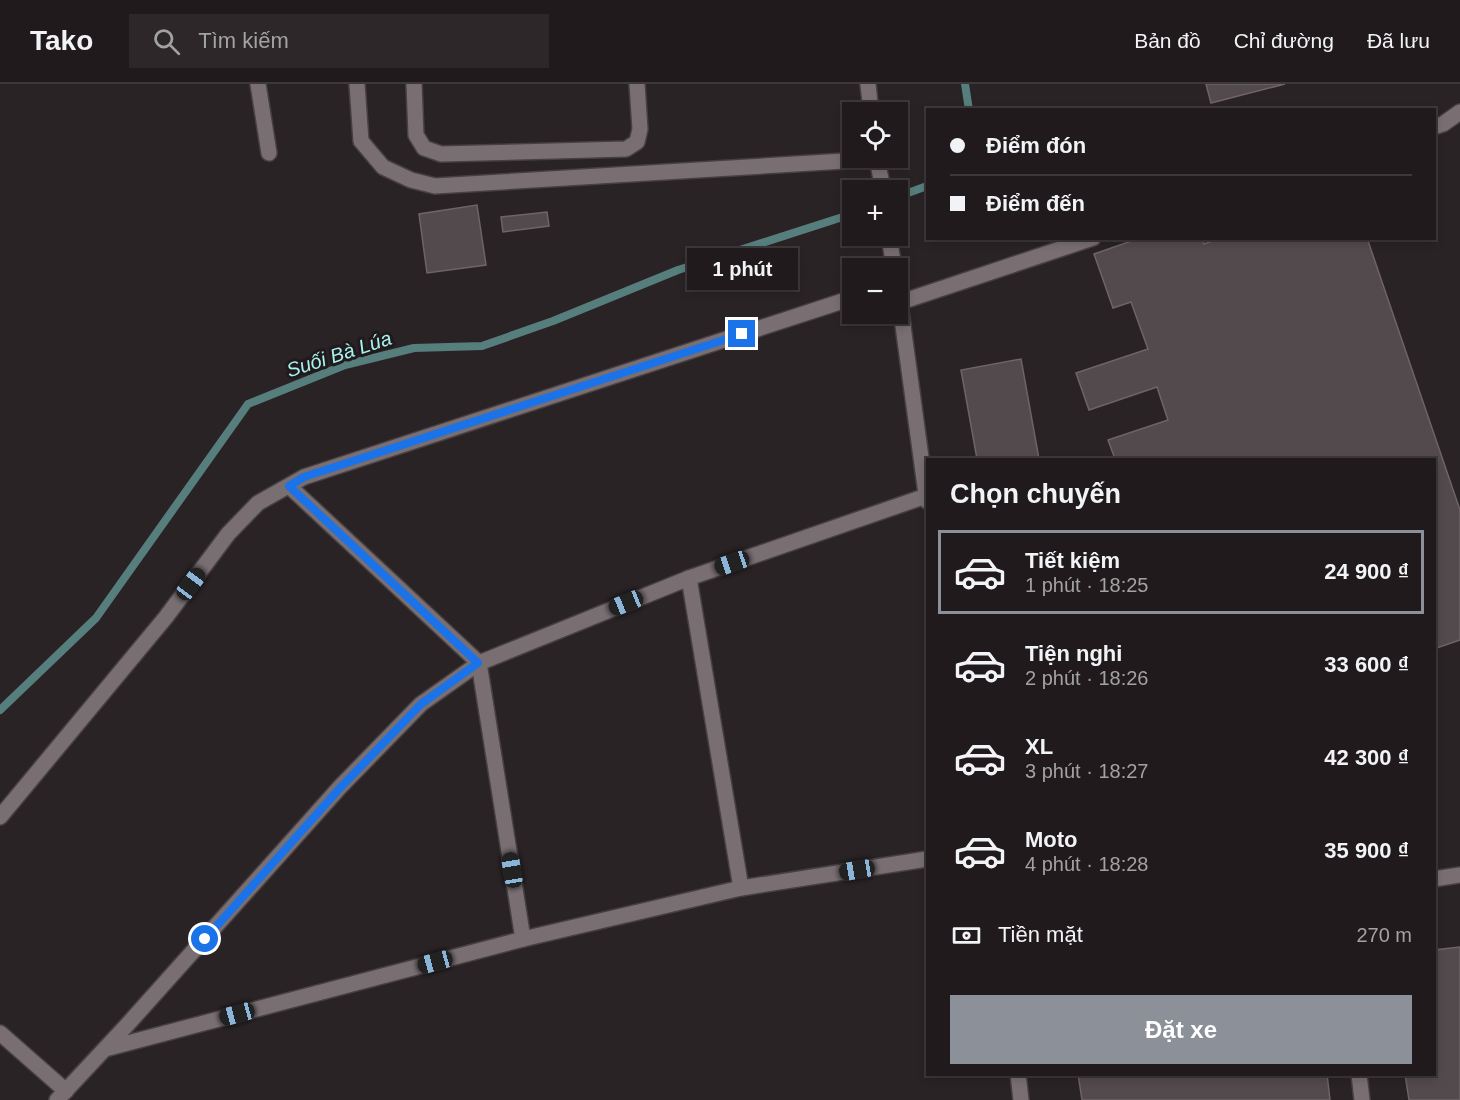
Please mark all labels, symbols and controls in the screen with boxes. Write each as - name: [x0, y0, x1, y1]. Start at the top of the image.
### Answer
- search box: [129, 14, 549, 68]
- text: Tako: [30, 25, 93, 56]
- icon: search: [150, 25, 183, 58]
- text: Tìm kiếm: [198, 28, 289, 53]
- text: Bản đồ: [1134, 29, 1201, 52]
- text: Chỉ đường: [1234, 29, 1334, 52]
- text: Đã lưu: [1367, 29, 1430, 52]
- map controls: [842, 102, 908, 324]
- button: locate: [842, 102, 908, 168]
- text: Điểm đón: [986, 133, 1086, 158]
- button: +: [842, 180, 908, 246]
- text: Điểm đến: [986, 191, 1085, 216]
- callout: 1 phút: [686, 247, 798, 289]
- text: 1 phút: [713, 258, 773, 280]
- button: −: [842, 258, 908, 324]
- route end: [728, 320, 755, 347]
- water label: Suối Bà Lúa: [284, 327, 394, 381]
- text: Chọn chuyến: [950, 479, 1121, 509]
- icon: car: [953, 545, 1007, 599]
- text: Tiết kiệm: [1025, 548, 1120, 573]
- car: [712, 549, 752, 577]
- text: 24 900 ₫: [1324, 559, 1409, 584]
- car: [173, 564, 209, 604]
- text: 1 phút · 18:25: [1025, 574, 1148, 596]
- car: [606, 588, 646, 618]
- icon: car: [953, 638, 1007, 692]
- text: Tiện nghi: [1025, 641, 1122, 666]
- text: 33 600 ₫: [1324, 652, 1409, 677]
- text: 2 phút · 18:26: [1025, 667, 1148, 689]
- icon: car: [953, 731, 1007, 785]
- text: XL: [1025, 734, 1053, 759]
- text: 42 300 ₫: [1324, 745, 1409, 770]
- text: 3 phút · 18:27: [1025, 760, 1148, 782]
- icon: car: [953, 824, 1007, 878]
- text: Moto: [1025, 827, 1078, 852]
- text: 35 900 ₫: [1324, 838, 1409, 863]
- car: [500, 851, 524, 889]
- text: 4 phút · 18:28: [1025, 853, 1148, 875]
- car: [838, 858, 876, 882]
- icon: cash: [950, 919, 983, 952]
- text: Tiền mặt: [998, 922, 1083, 947]
- text: 270 m: [1356, 924, 1412, 946]
- route start: [191, 925, 218, 952]
- car: [415, 949, 455, 975]
- button: Đặt xe: [950, 995, 1412, 1064]
- car: [217, 1001, 257, 1027]

